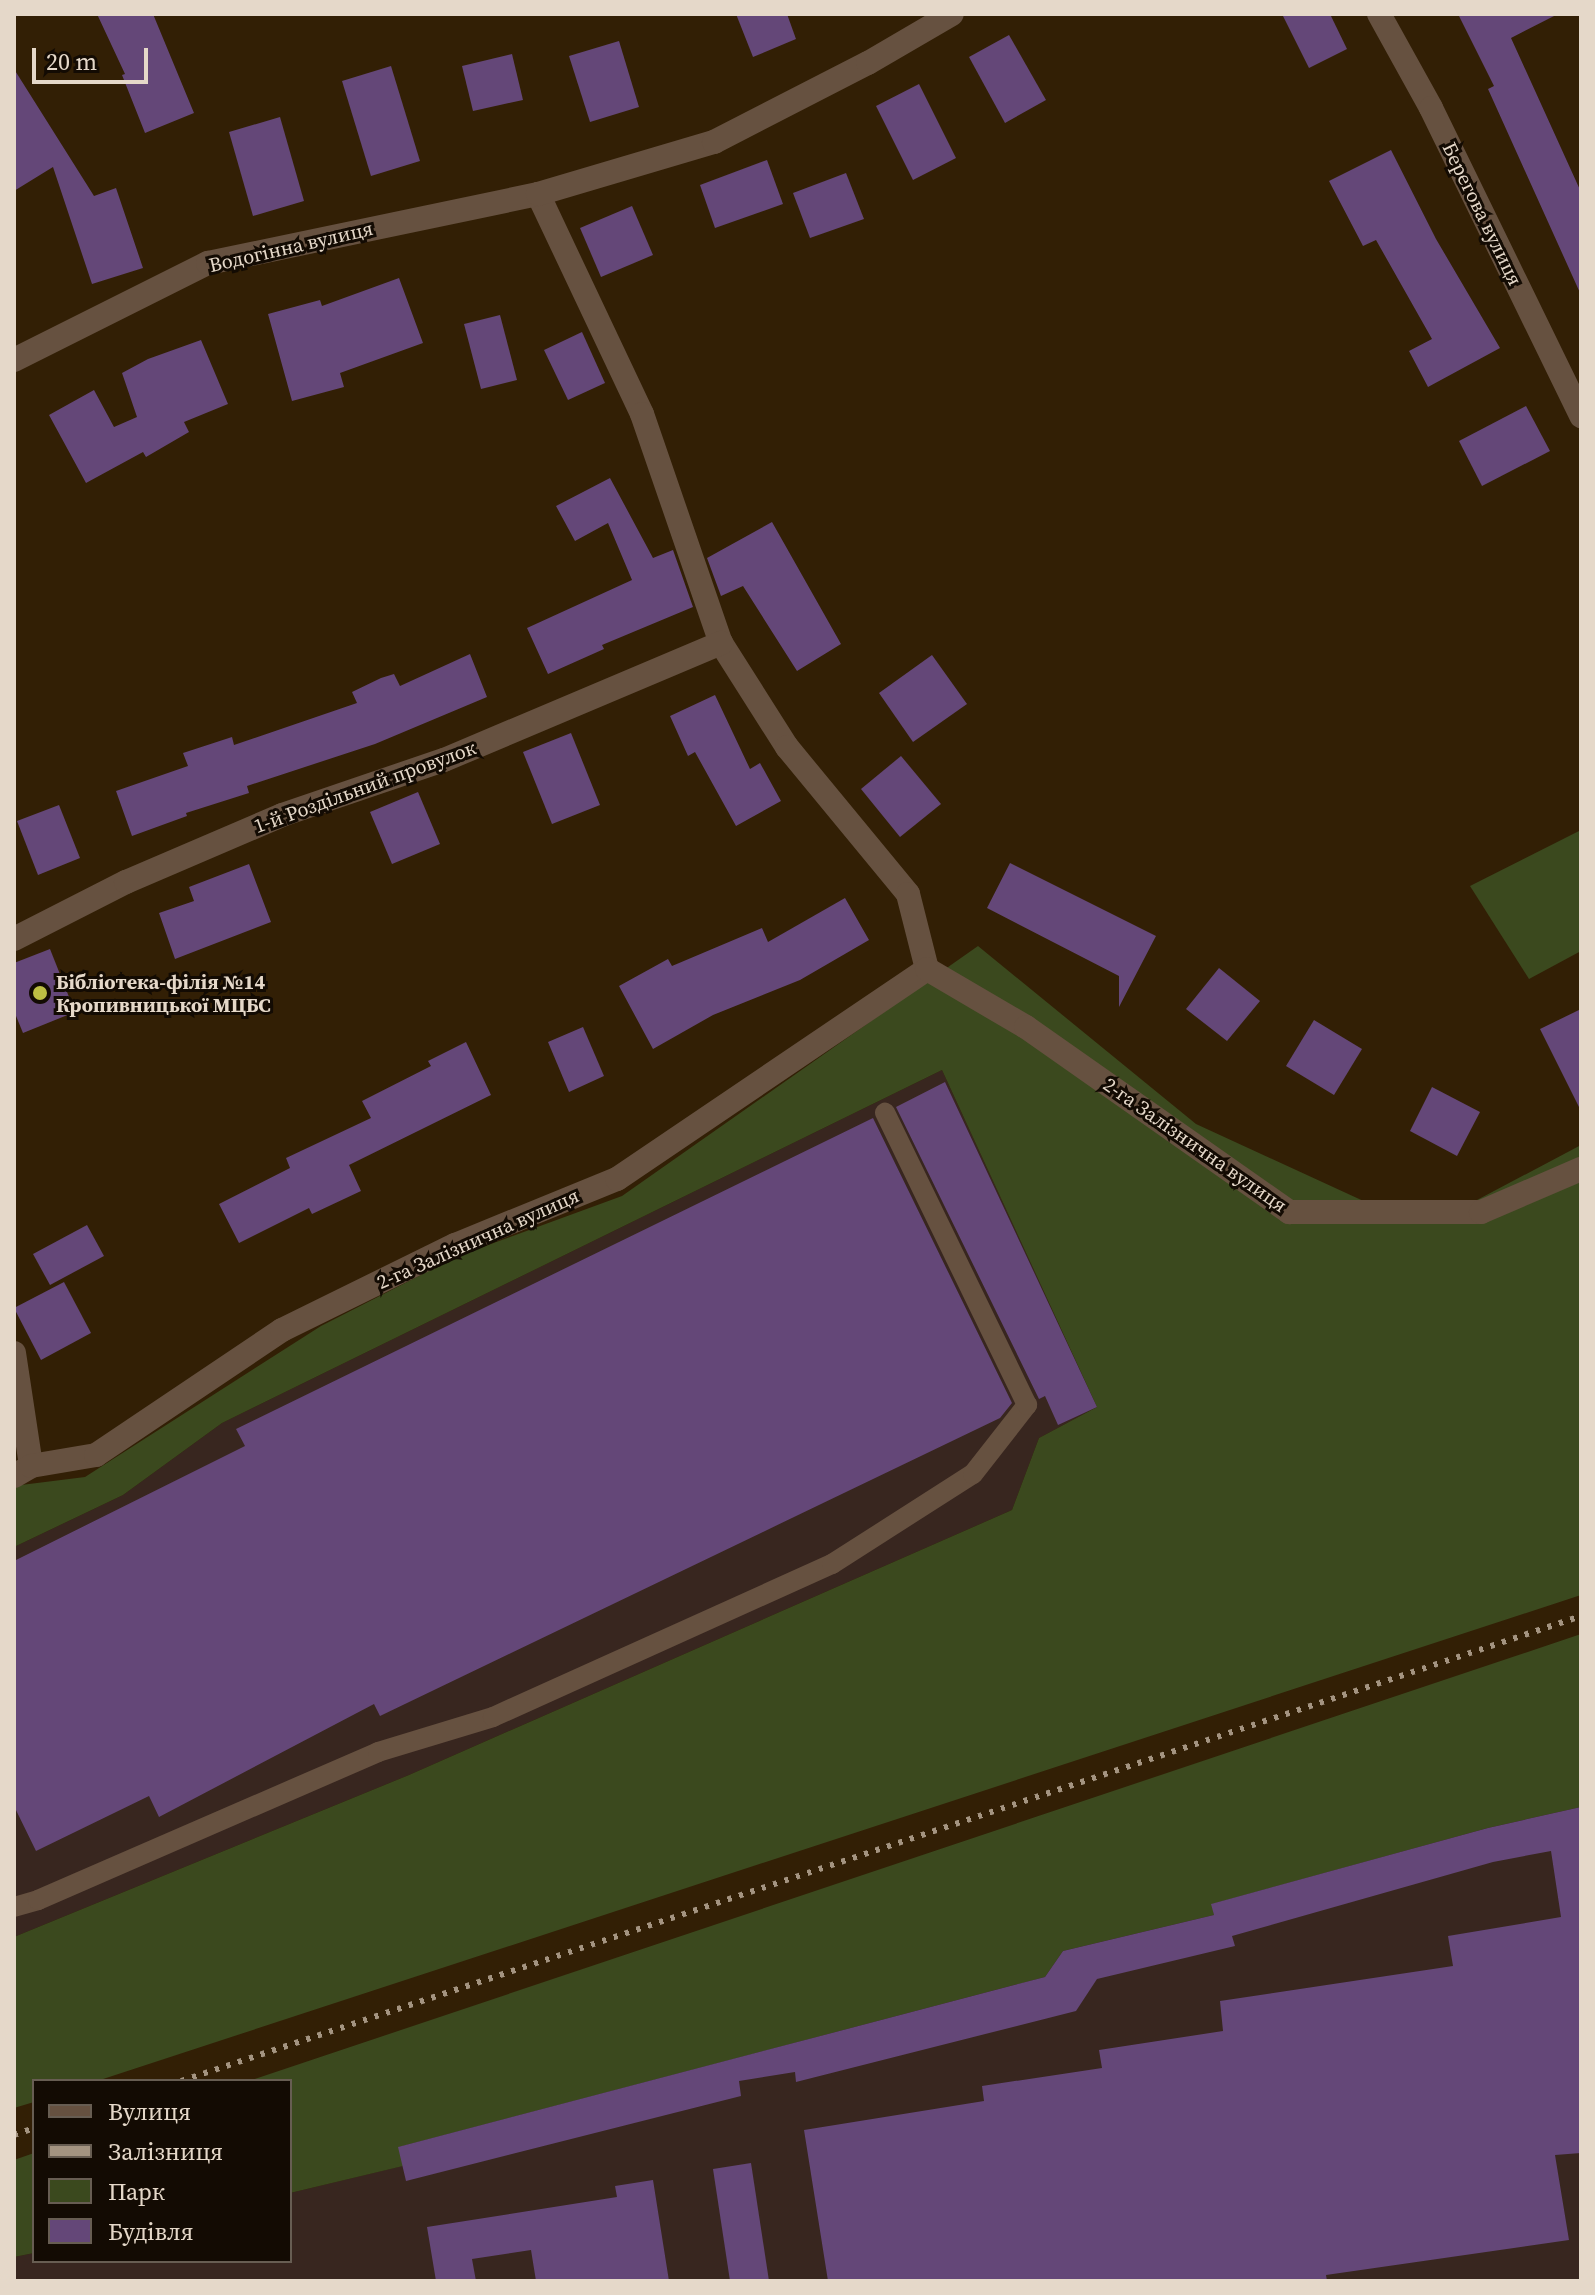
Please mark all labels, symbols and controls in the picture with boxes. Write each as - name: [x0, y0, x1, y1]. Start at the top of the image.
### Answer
- scale bar: [36, 32, 152, 82]
- text: 20 m: [46, 45, 97, 78]
- street label: Берегова вулиця: [1437, 138, 1527, 290]
- street label: Водогінна вулиця: [207, 216, 375, 278]
- street label: 1-й Роздільний провулок: [251, 736, 479, 838]
- place label: Бібліотека-філія №14 Кропивницької МЦБС: [56, 970, 271, 1017]
- marker: Бібліотека-філія №14 Кропивницької МЦБС: [31, 984, 49, 1002]
- street label: 2-га Залізнична вулиця: [1099, 1073, 1291, 1217]
- street label: 2-га Залізнична вулиця: [373, 1184, 583, 1294]
- legend: [32, 2079, 292, 2263]
- text: Вулиця: [108, 2095, 191, 2128]
- text: Залізниця: [108, 2135, 223, 2168]
- text: Парк: [108, 2175, 165, 2208]
- text: Будівля: [108, 2215, 193, 2248]

